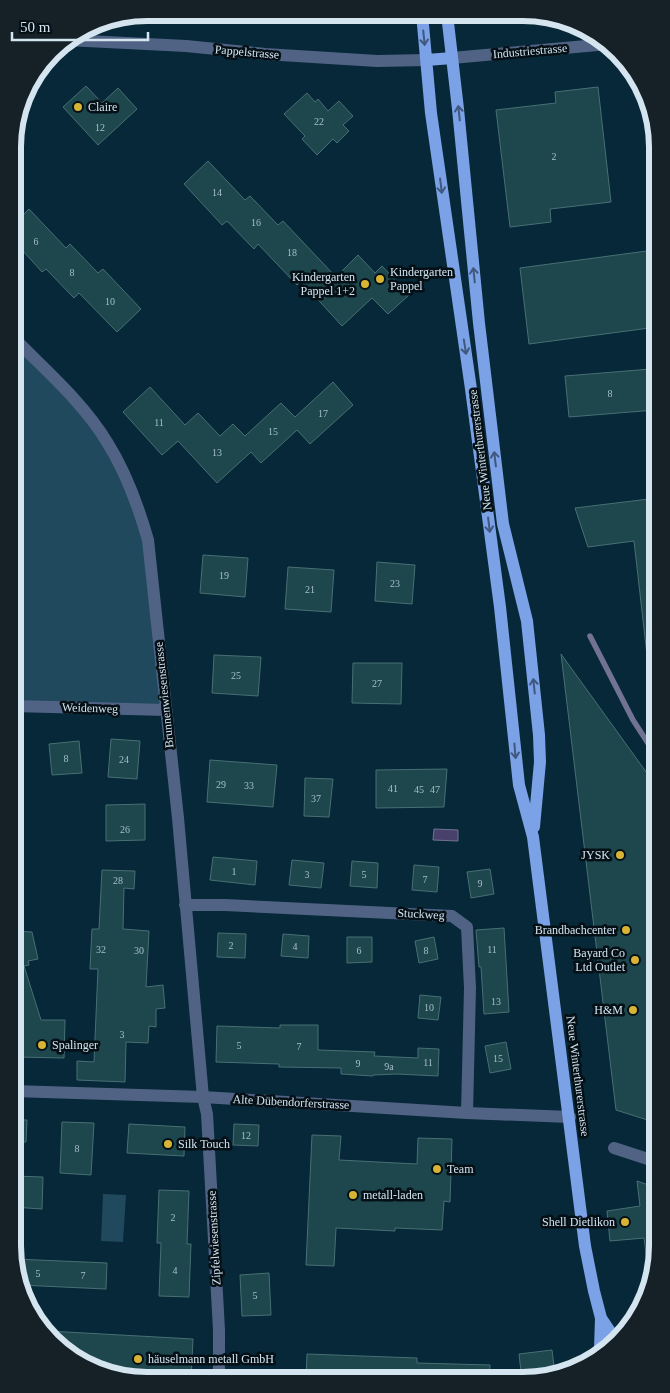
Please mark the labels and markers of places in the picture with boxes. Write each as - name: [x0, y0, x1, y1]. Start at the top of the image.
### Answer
- place label: Claire: [88, 100, 117, 114]
- marker: Claire: [72, 101, 84, 113]
- place label: Kindergarten Pappel: [390, 265, 453, 293]
- place label: Kindergarten Pappel 1+2: [292, 270, 355, 298]
- marker: Kindergarten Pappel: [374, 273, 386, 285]
- marker: Kindergarten Pappel 1+2: [359, 278, 371, 290]
- place label: JYSK: [581, 848, 610, 862]
- marker: JYSK: [614, 849, 626, 861]
- place label: Brandbachcenter: [535, 923, 616, 937]
- marker: Brandbachcenter: [620, 924, 632, 936]
- place label: Bayard Co Ltd Outlet: [573, 946, 626, 974]
- marker: Bayard Co Ltd Outlet: [629, 954, 641, 966]
- place label: H&M: [594, 1003, 623, 1017]
- marker: H&M: [627, 1004, 639, 1016]
- place label: Spalinger: [52, 1038, 98, 1052]
- marker: Spalinger: [36, 1039, 48, 1051]
- place label: Silk Touch: [178, 1137, 230, 1151]
- marker: Silk Touch: [162, 1138, 174, 1150]
- place label: Team: [447, 1162, 474, 1176]
- marker: Team: [431, 1163, 443, 1175]
- place label: metall-laden: [363, 1188, 423, 1202]
- marker: metall-laden: [347, 1189, 359, 1201]
- place label: Shell Dietlikon: [542, 1215, 615, 1229]
- marker: Shell Dietlikon: [619, 1216, 631, 1228]
- place label: häuselmann metall GmbH: [148, 1352, 274, 1366]
- marker: häuselmann metall GmbH: [132, 1353, 144, 1365]

